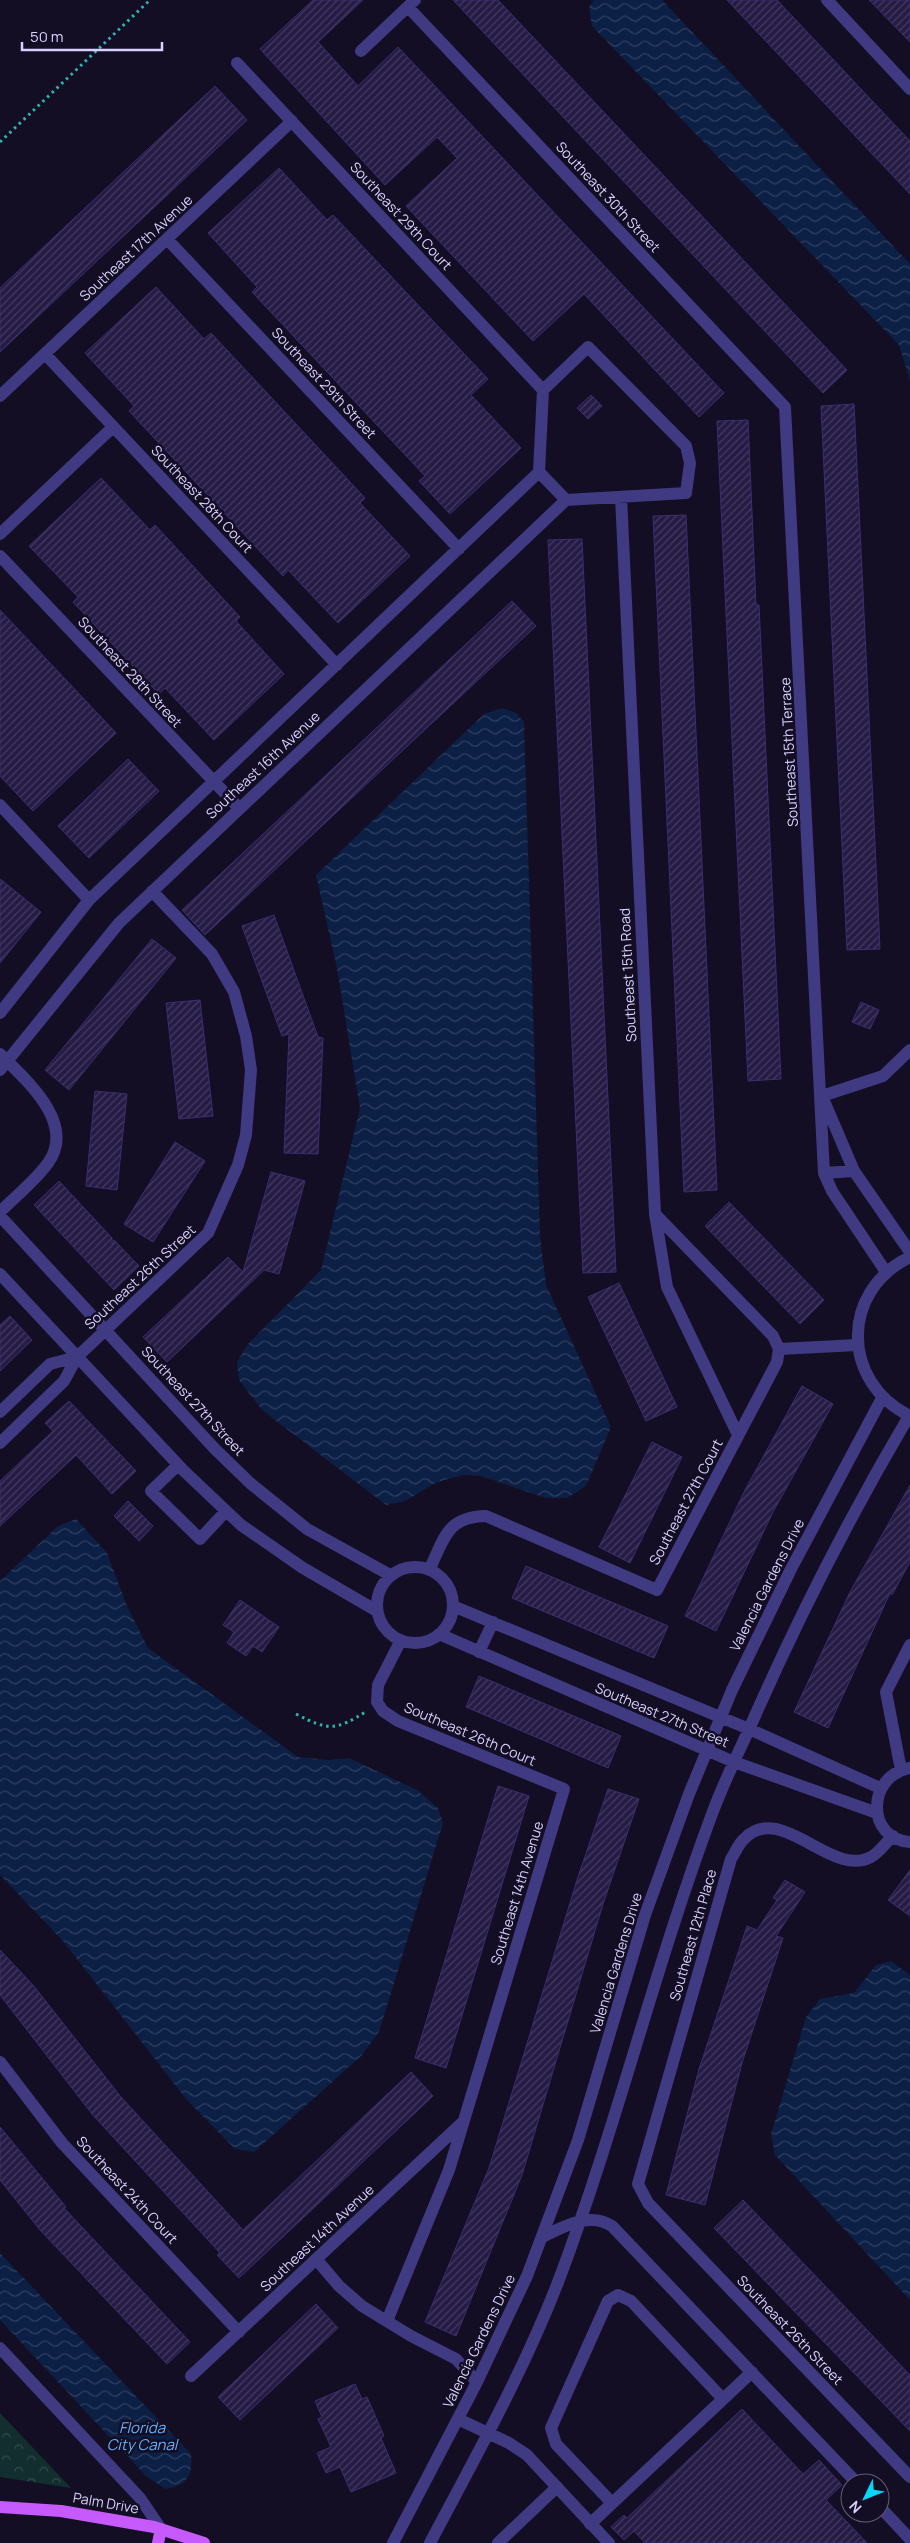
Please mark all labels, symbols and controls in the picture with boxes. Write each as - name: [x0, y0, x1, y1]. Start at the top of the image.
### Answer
- scale bar: [22, 20, 162, 52]
- text: 50 m: [30, 26, 64, 47]
- street label: Southeast 30th Street: [552, 137, 665, 256]
- street label: Southeast 29th Court: [346, 157, 457, 274]
- street label: Southeast 17th Avenue: [75, 190, 196, 305]
- street label: Southeast 29th Street: [268, 323, 381, 443]
- street label: Southeast 28th Court: [147, 441, 258, 557]
- street label: Southeast 28th Street: [74, 612, 187, 731]
- street label: Southeast 15th Terrace: [775, 677, 802, 827]
- street label: Southeast 16th Avenue: [201, 707, 324, 823]
- street label: Southeast 15th Road: [615, 908, 640, 1043]
- street label: Southeast 26th Street: [80, 1220, 200, 1333]
- street label: Southeast 27th Street: [137, 1342, 250, 1460]
- street label: Southeast 27th Court: [644, 1435, 727, 1568]
- street label: Valencia Gardens Drive: [725, 1515, 808, 1654]
- street label: Southeast 27th Street: [592, 1678, 732, 1751]
- street label: Southeast 26th Court: [401, 1697, 539, 1770]
- street label: Southeast 14th Avenue: [486, 1819, 547, 1967]
- street label: Southeast 12th Place: [665, 1867, 720, 2003]
- street label: Valencia Gardens Drive: [585, 1890, 646, 2036]
- street label: Southeast 24th Court: [72, 2132, 183, 2248]
- street label: Southeast 14th Avenue: [256, 2180, 378, 2295]
- street label: Valencia Gardens Drive: [438, 2271, 519, 2411]
- street label: Southeast 26th Street: [733, 2271, 848, 2389]
- water label: Florida City Canal: [107, 2417, 180, 2455]
- north arrow: [840, 2473, 890, 2523]
- street label: Palm Drive: [72, 2487, 141, 2518]
- text: N: [845, 2497, 866, 2517]

